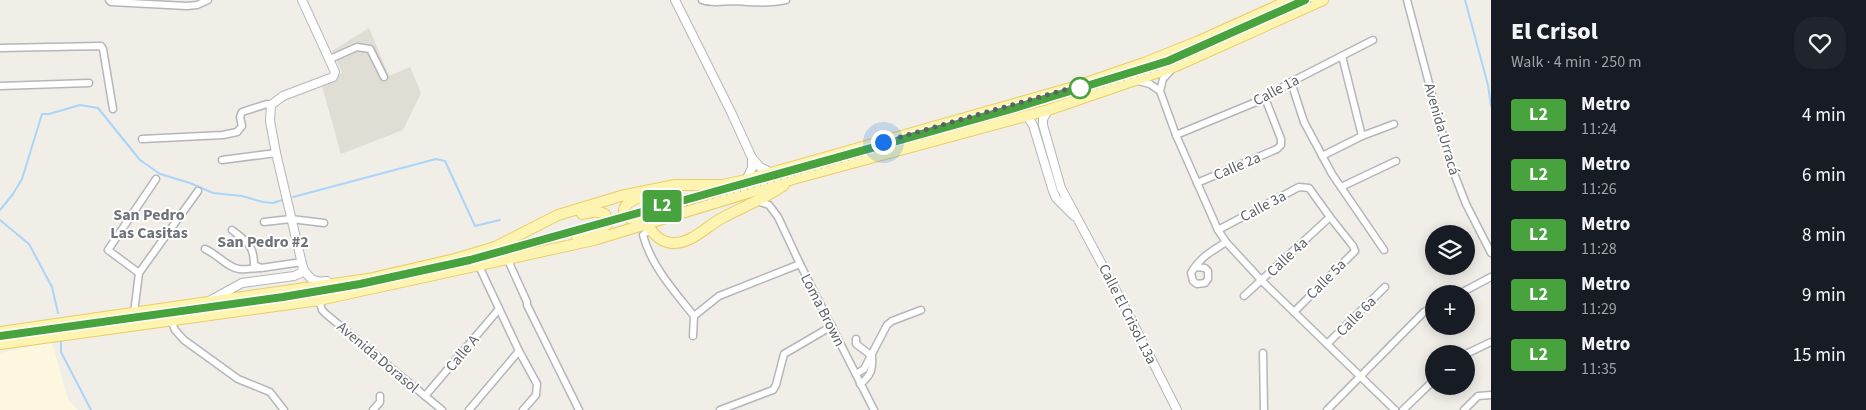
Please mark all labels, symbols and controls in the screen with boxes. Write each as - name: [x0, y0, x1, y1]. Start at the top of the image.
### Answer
- text: El Crisol: [1511, 14, 1598, 49]
- button: heart: [1794, 17, 1846, 69]
- text: Walk · 4 min · 250 m: [1511, 51, 1642, 73]
- street label: Calle 1a: [1250, 70, 1303, 111]
- unlabelled marker: [1069, 77, 1091, 99]
- street label: Avenida Urracá: [1418, 81, 1465, 178]
- text: Metro: [1581, 91, 1630, 118]
- text: L2: [1529, 102, 1548, 127]
- text: 4 min: [1802, 102, 1846, 129]
- text: 11:24: [1581, 118, 1617, 140]
- your location: [871, 130, 896, 155]
- street label: Calle 2a: [1210, 147, 1264, 186]
- text: Metro: [1581, 151, 1630, 178]
- text: L2: [1529, 162, 1548, 187]
- text: 6 min: [1802, 162, 1846, 189]
- text: 11:26: [1581, 178, 1617, 200]
- street label: Calle 3a: [1237, 186, 1290, 227]
- line badge: L2: [640, 190, 684, 222]
- text: L2: [653, 193, 671, 218]
- district label: San Pedro Las Casitas: [110, 204, 188, 244]
- text: Metro: [1581, 211, 1630, 238]
- text: L2: [1529, 222, 1548, 247]
- text: 8 min: [1802, 222, 1846, 249]
- map controls: [1425, 225, 1475, 395]
- button: layers: [1425, 225, 1475, 275]
- district label: San Pedro #2: [217, 231, 309, 253]
- street label: Calle 4a: [1262, 233, 1313, 282]
- text: 11:28: [1581, 238, 1617, 260]
- street label: Calle 5a: [1302, 255, 1351, 304]
- street label: Calle El Crisol 13a: [1093, 260, 1162, 368]
- street label: Loma Brown: [795, 270, 850, 350]
- text: Metro: [1581, 271, 1630, 298]
- text: L2: [1529, 282, 1548, 307]
- text: 9 min: [1802, 282, 1846, 309]
- button: +: [1425, 285, 1475, 335]
- street label: Calle 6a: [1332, 292, 1381, 341]
- text: 11:29: [1581, 298, 1617, 320]
- street label: Avenida Dorasol: [332, 317, 423, 398]
- street label: Calle A: [441, 330, 485, 376]
- text: Metro: [1581, 331, 1630, 358]
- text: L2: [1529, 342, 1548, 367]
- text: 15 min: [1792, 342, 1846, 369]
- button: −: [1425, 345, 1475, 395]
- text: 11:35: [1581, 358, 1617, 380]

